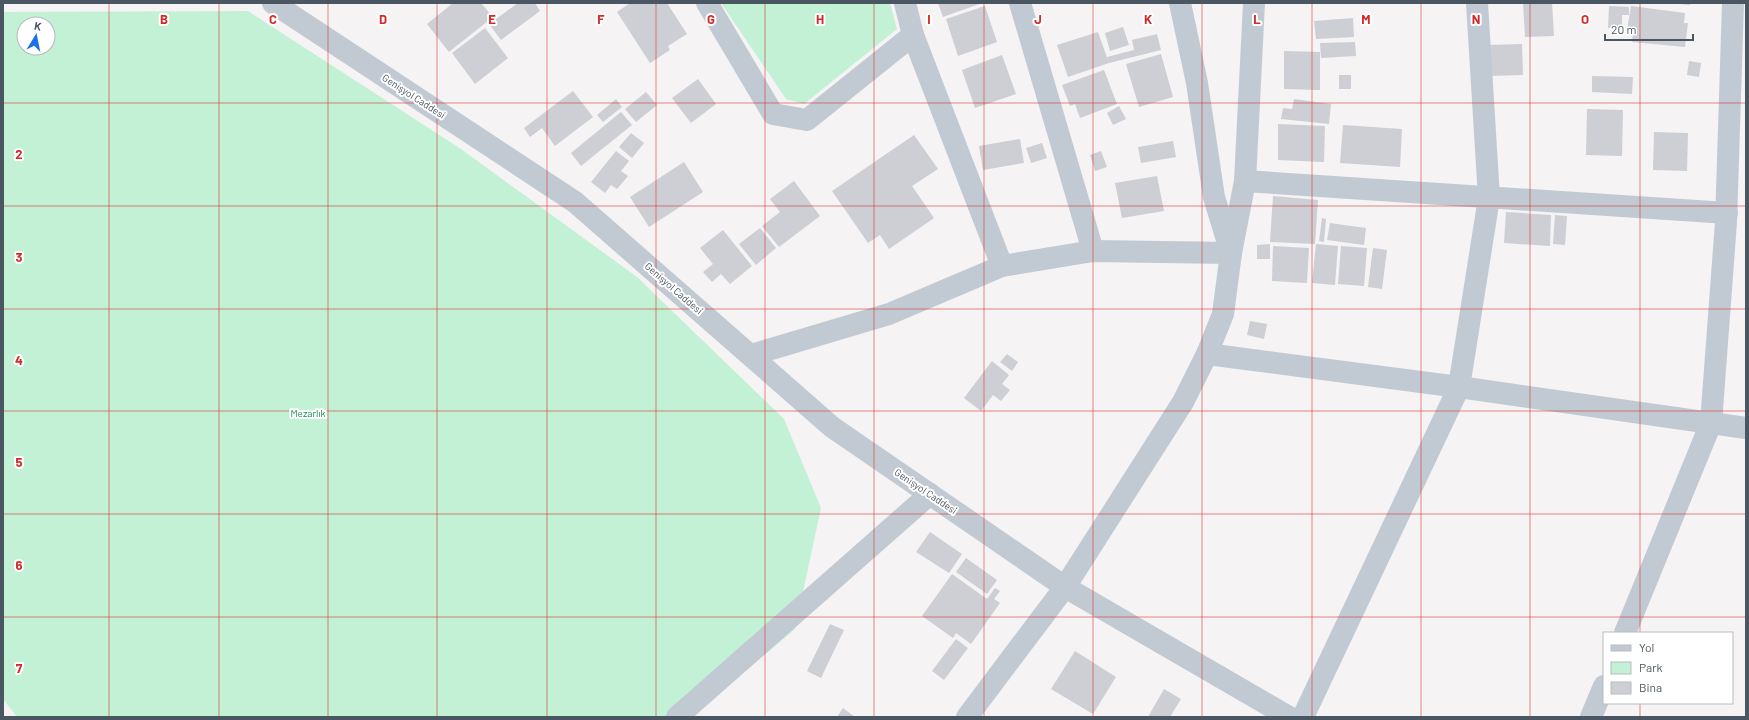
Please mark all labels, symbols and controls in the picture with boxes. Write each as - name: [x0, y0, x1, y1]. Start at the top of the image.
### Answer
- text: B: [160, 11, 168, 27]
- text: C: [269, 11, 277, 27]
- text: D: [379, 11, 387, 27]
- text: E: [488, 11, 496, 27]
- text: F: [597, 11, 605, 27]
- text: G: [707, 11, 715, 27]
- text: H: [816, 11, 824, 27]
- text: I: [927, 11, 931, 27]
- text: J: [1034, 11, 1042, 27]
- text: K: [1144, 11, 1152, 27]
- text: L: [1253, 11, 1261, 27]
- text: M: [1361, 11, 1371, 27]
- text: N: [1472, 11, 1480, 27]
- text: O: [1581, 11, 1589, 27]
- north arrow: [16, 16, 56, 56]
- scale bar: [1605, 16, 1693, 42]
- text: K: [33, 19, 42, 33]
- text: 20 m: [1611, 22, 1637, 36]
- street label: Genişyol Caddesi: [380, 71, 448, 121]
- text: 2: [15, 146, 23, 162]
- text: 3: [15, 249, 23, 265]
- street label: Genişyol Caddesi: [643, 260, 705, 316]
- text: 4: [15, 352, 23, 368]
- park label: Mezarlık: [290, 407, 326, 419]
- text: 5: [15, 454, 23, 470]
- street label: Genişyol Caddesi: [892, 466, 960, 516]
- text: 6: [16, 557, 23, 573]
- legend: [1603, 632, 1733, 704]
- text: Yol: [1639, 640, 1654, 654]
- text: 7: [16, 660, 23, 676]
- text: Park: [1639, 660, 1663, 674]
- text: Bina: [1639, 680, 1662, 694]

